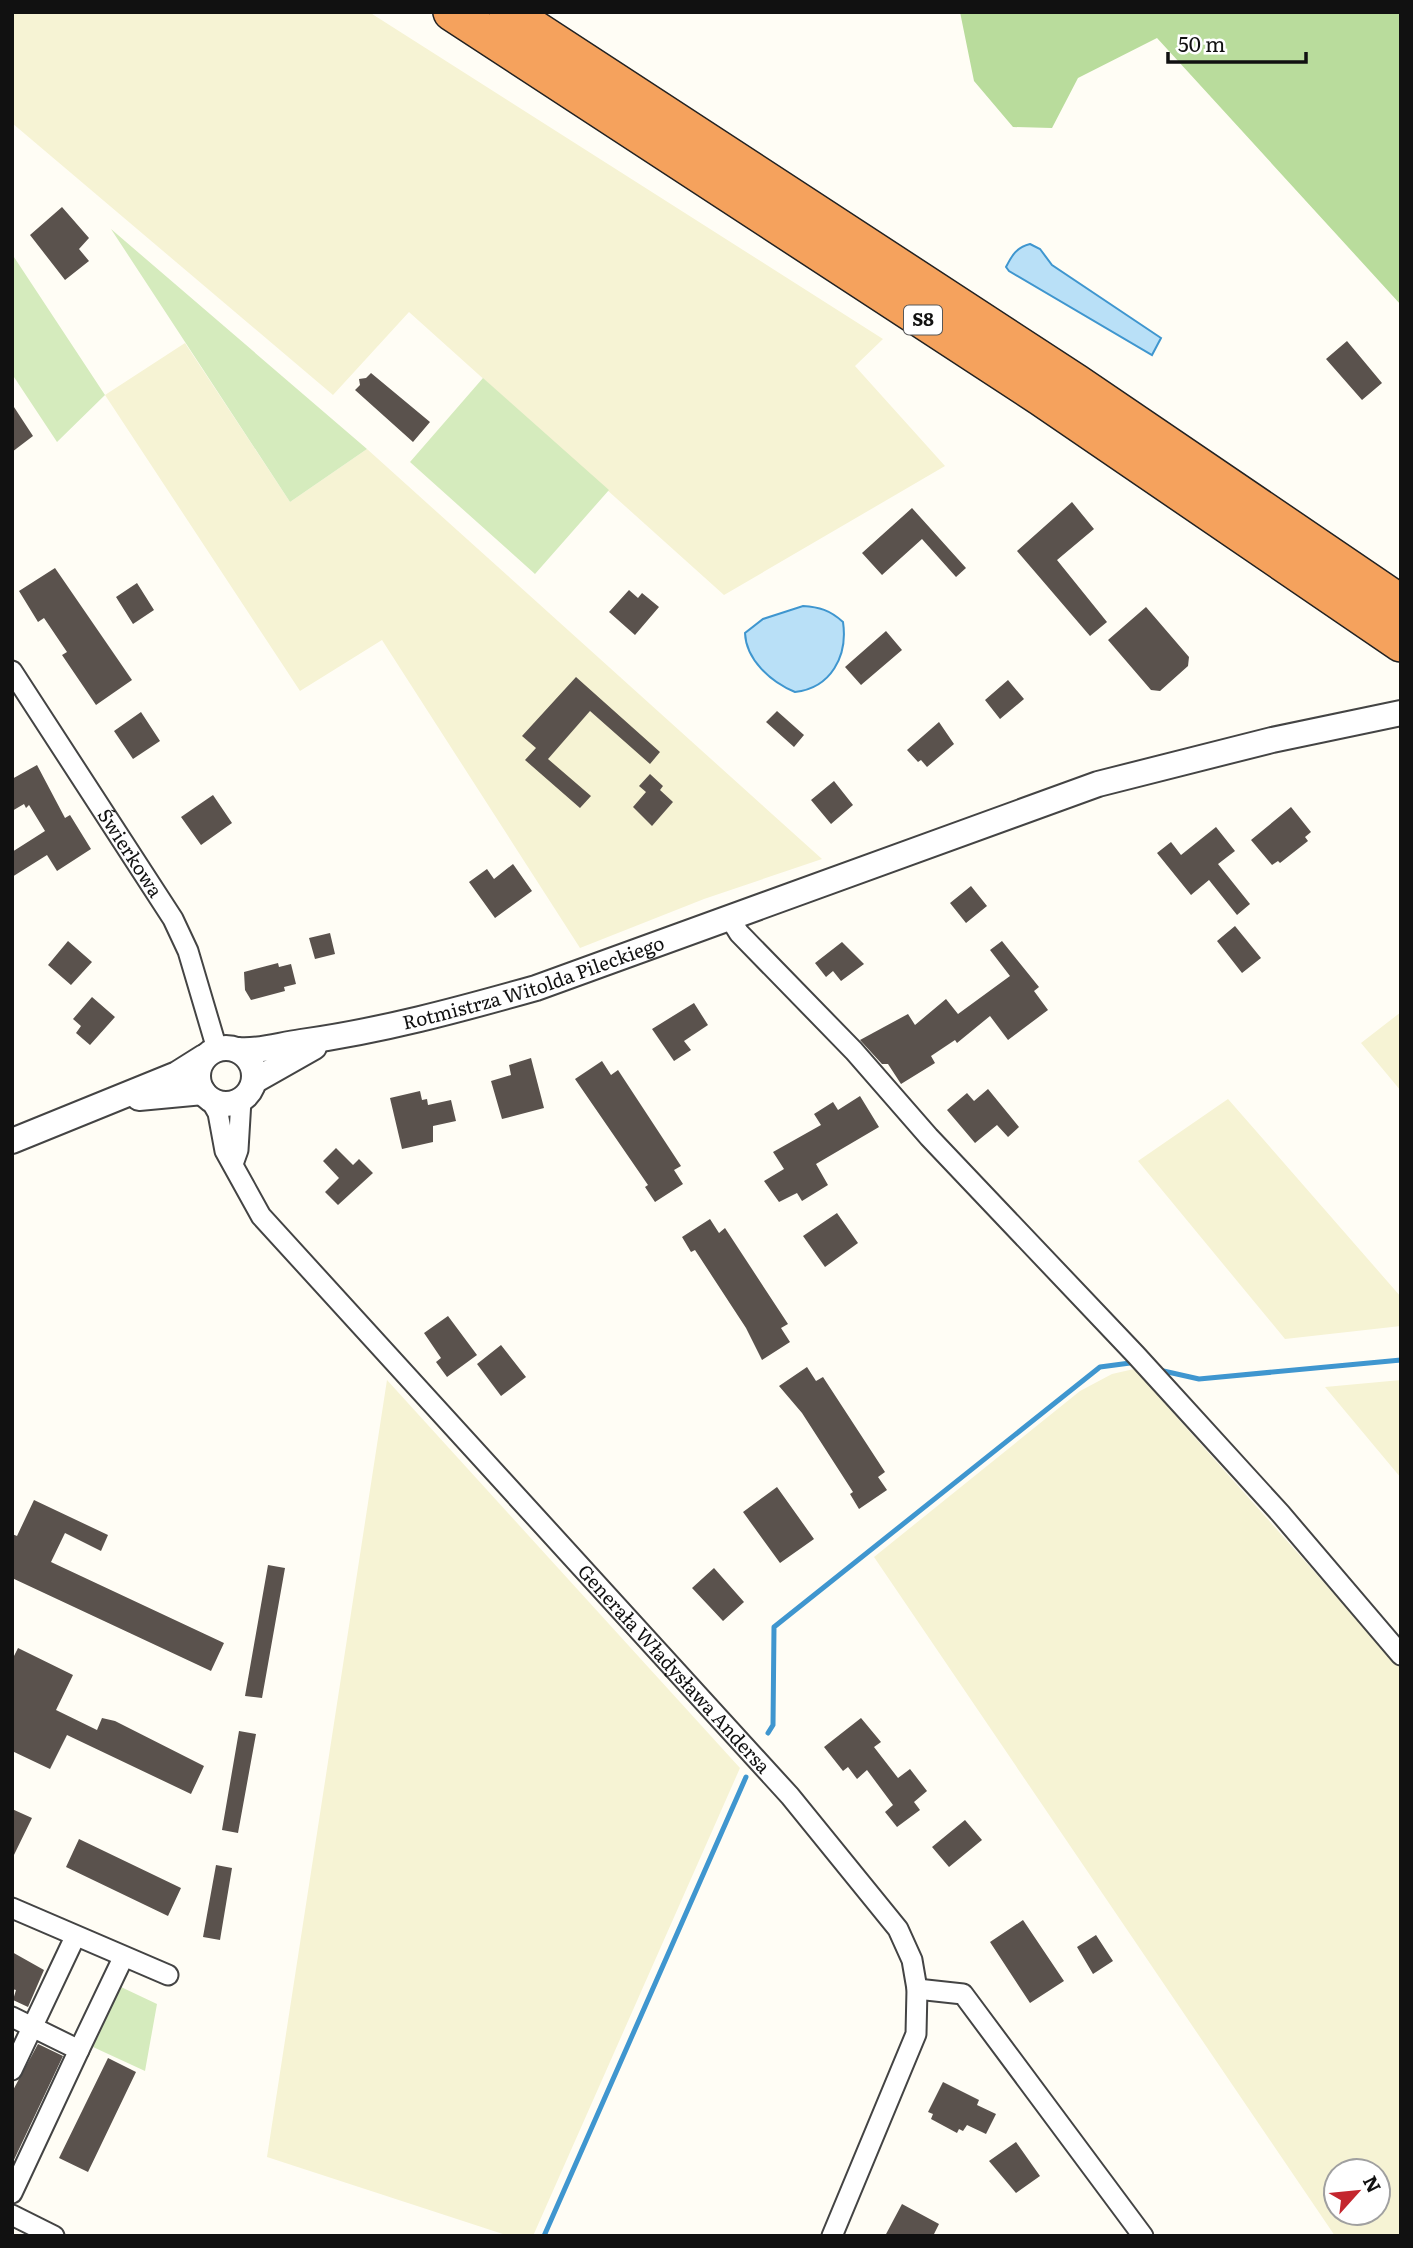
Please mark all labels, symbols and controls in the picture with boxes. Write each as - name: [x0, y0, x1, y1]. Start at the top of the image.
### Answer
- scale bar: [1168, 21, 1306, 65]
- text: 50 m: [1178, 27, 1225, 58]
- road number: S8: [904, 306, 942, 334]
- street label: Świerkowa: [92, 803, 171, 903]
- street label: Rotmistrza Witolda Pileckiego: [400, 928, 668, 1036]
- street label: Generała Władysława Andersa: [572, 1557, 778, 1780]
- north arrow: [1322, 2157, 1392, 2227]
- text: N: [1357, 2170, 1389, 2197]

